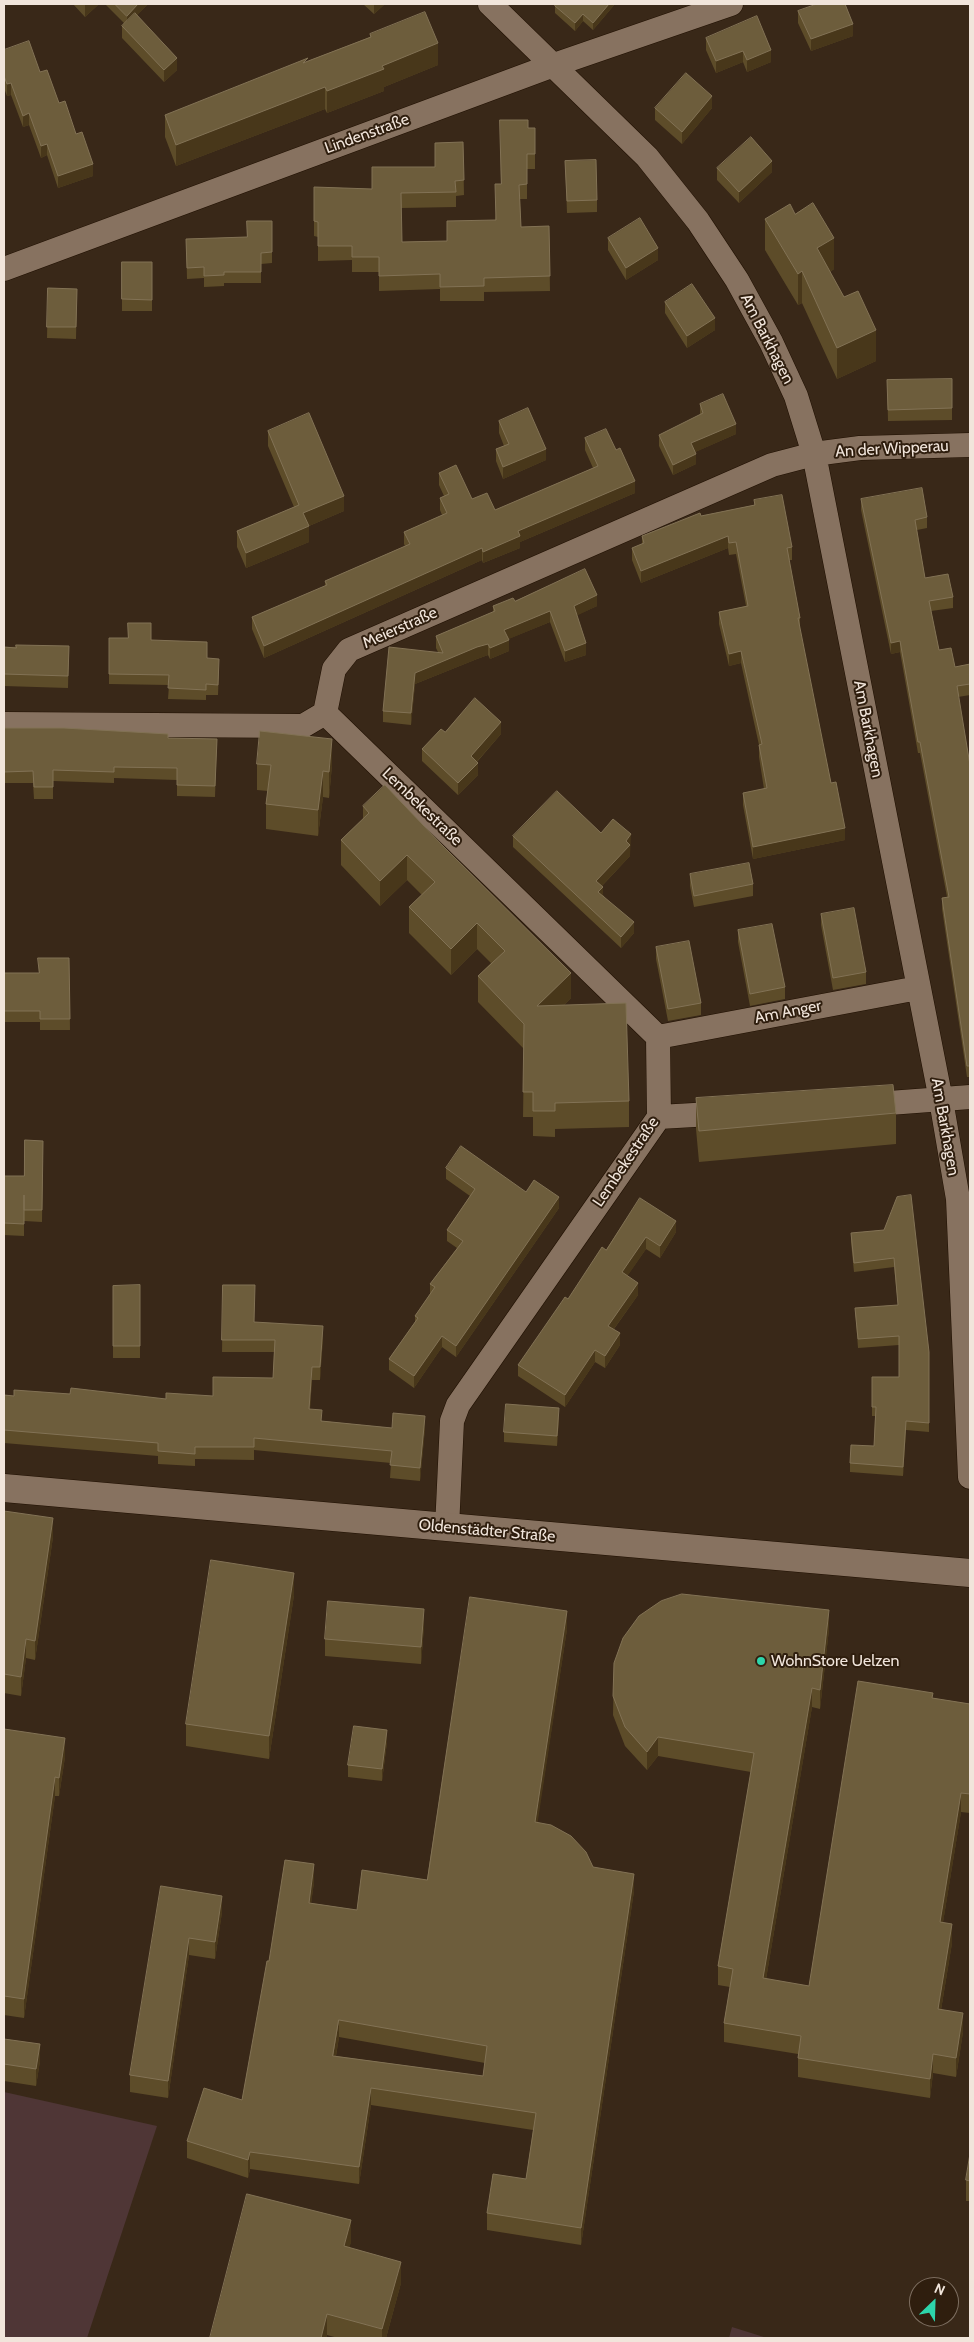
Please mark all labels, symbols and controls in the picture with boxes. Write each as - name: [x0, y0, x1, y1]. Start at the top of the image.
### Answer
- street label: Lindenstraße: [322, 110, 412, 158]
- street label: Am Barkhagen: [736, 291, 798, 387]
- street label: An der Wipperau: [835, 436, 949, 462]
- street label: Meierstraße: [360, 603, 440, 653]
- street label: Am Barkhagen: [849, 679, 887, 779]
- street label: Lembekestraße: [378, 764, 466, 850]
- street label: Am Anger: [753, 996, 823, 1028]
- street label: Am Barkhagen: [927, 1077, 963, 1177]
- street label: Lembekestraße: [589, 1113, 663, 1211]
- street label: Oldenstädter Straße: [418, 1515, 556, 1547]
- place label: WohnStore Uelzen: [771, 1651, 899, 1671]
- marker: WohnStore Uelzen: [755, 1655, 767, 1667]
- north arrow: [909, 2277, 959, 2327]
- text: N: [932, 2279, 948, 2299]

